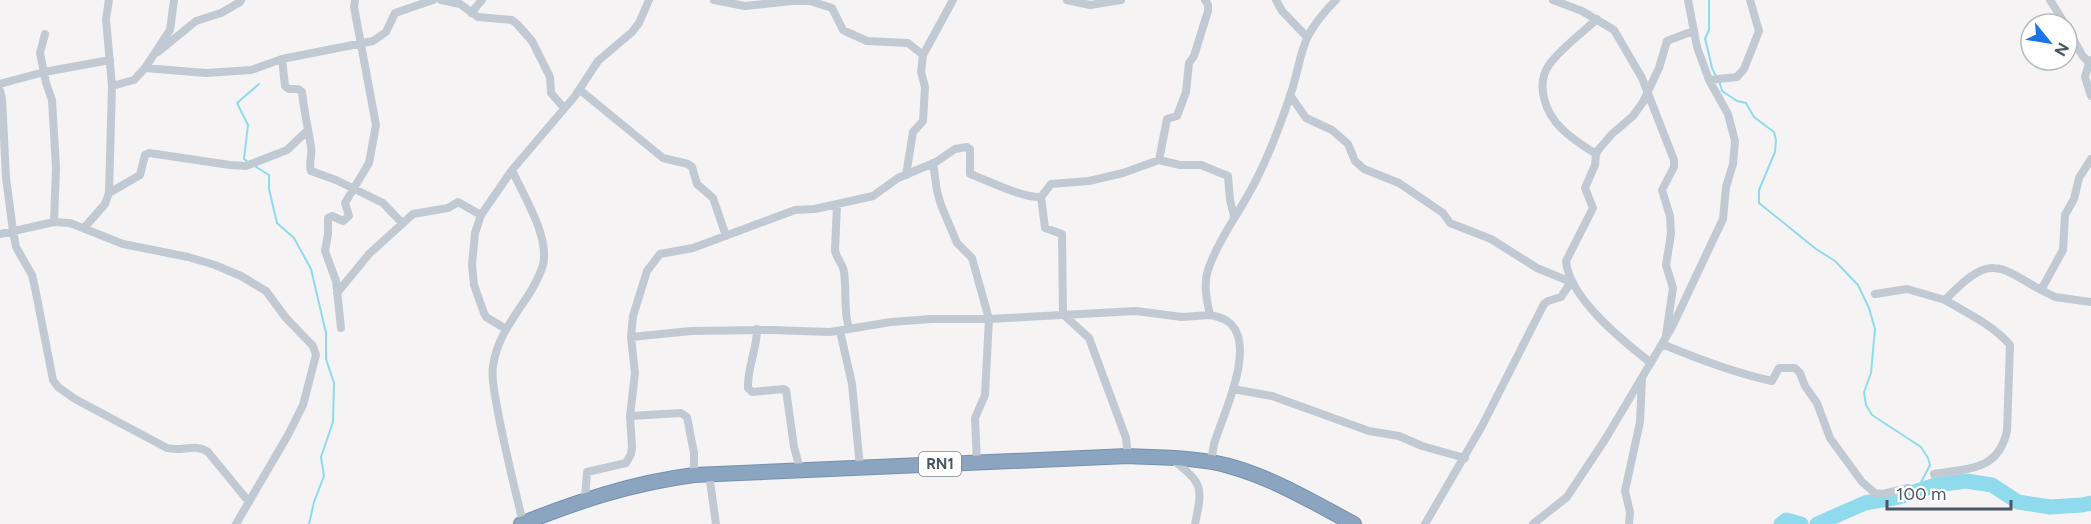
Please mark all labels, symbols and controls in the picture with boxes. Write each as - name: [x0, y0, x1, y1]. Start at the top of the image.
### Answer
- north arrow: [2019, 12, 2079, 72]
- text: N: [2050, 39, 2073, 59]
- road number: RN1: [919, 452, 961, 476]
- scale bar: [1887, 473, 2012, 511]
- text: 100 m: [1896, 483, 1946, 505]

